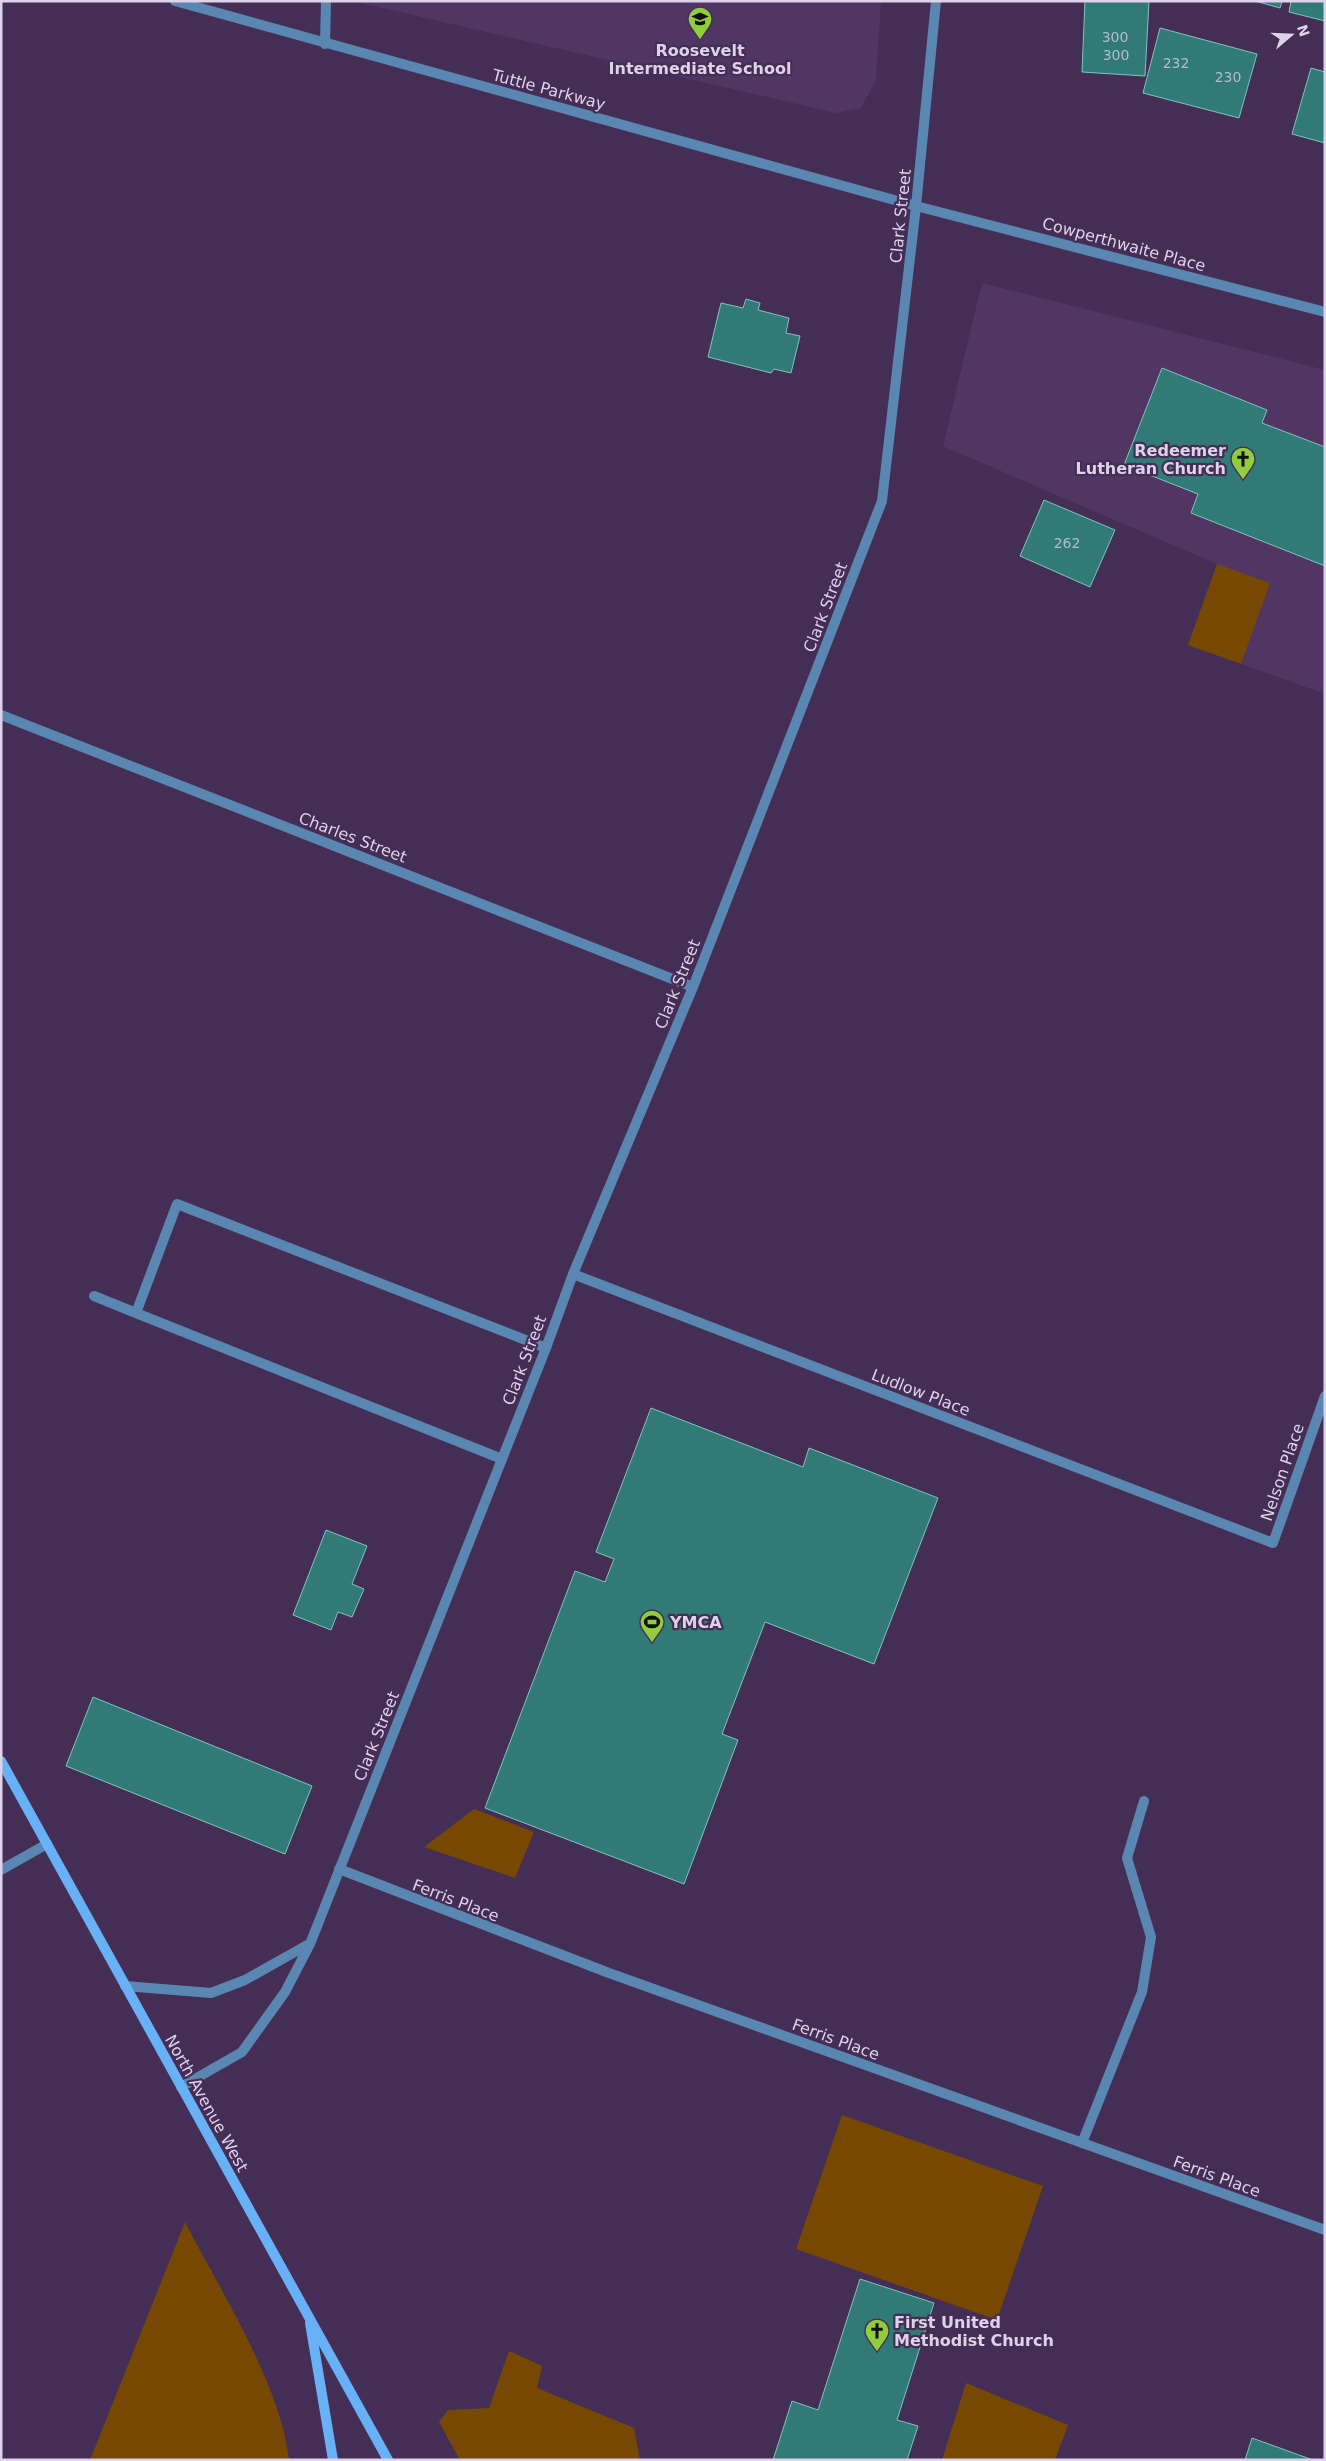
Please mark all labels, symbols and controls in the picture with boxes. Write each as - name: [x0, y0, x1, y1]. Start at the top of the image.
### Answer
- school or university icon: Roosevelt Intermediate School: [687, 6, 713, 40]
- north arrow: [1266, 10, 1316, 60]
- text: N: [1294, 23, 1313, 39]
- house number: 300: [1102, 29, 1128, 45]
- place label: Roosevelt Intermediate School: [609, 41, 791, 78]
- house number: 300: [1103, 47, 1129, 63]
- house number: 232: [1163, 55, 1189, 71]
- street label: Tuttle Parkway: [489, 65, 608, 114]
- house number: 230: [1215, 69, 1241, 85]
- street label: Clark Street: [886, 168, 915, 264]
- street label: Cowperthwaite Place: [1040, 214, 1208, 275]
- place label: Redeemer Lutheran Church: [1076, 441, 1226, 478]
- church icon: Redeemer Lutheran Church: [1230, 446, 1256, 480]
- house number: 262: [1054, 535, 1080, 551]
- street label: Clark Street: [800, 559, 851, 655]
- street label: Charles Street: [296, 808, 409, 867]
- street label: Clark Street: [651, 937, 704, 1032]
- street label: Clark Street: [499, 1312, 550, 1408]
- street label: Ludlow Place: [869, 1365, 973, 1420]
- street label: Nelson Place: [1257, 1421, 1308, 1524]
- sports icon: YMCA: [639, 1609, 665, 1643]
- place label: YMCA: [669, 1613, 722, 1632]
- street label: Clark Street: [350, 1689, 403, 1784]
- street label: Ferris Place: [410, 1875, 502, 1926]
- street label: Ferris Place: [790, 2015, 882, 2064]
- street label: North Avenue West: [161, 2031, 252, 2175]
- street label: Ferris Place: [1171, 2152, 1263, 2201]
- place label: First United Methodist Church: [894, 2313, 1054, 2350]
- church icon: First United Methodist Church: [864, 2318, 890, 2352]

